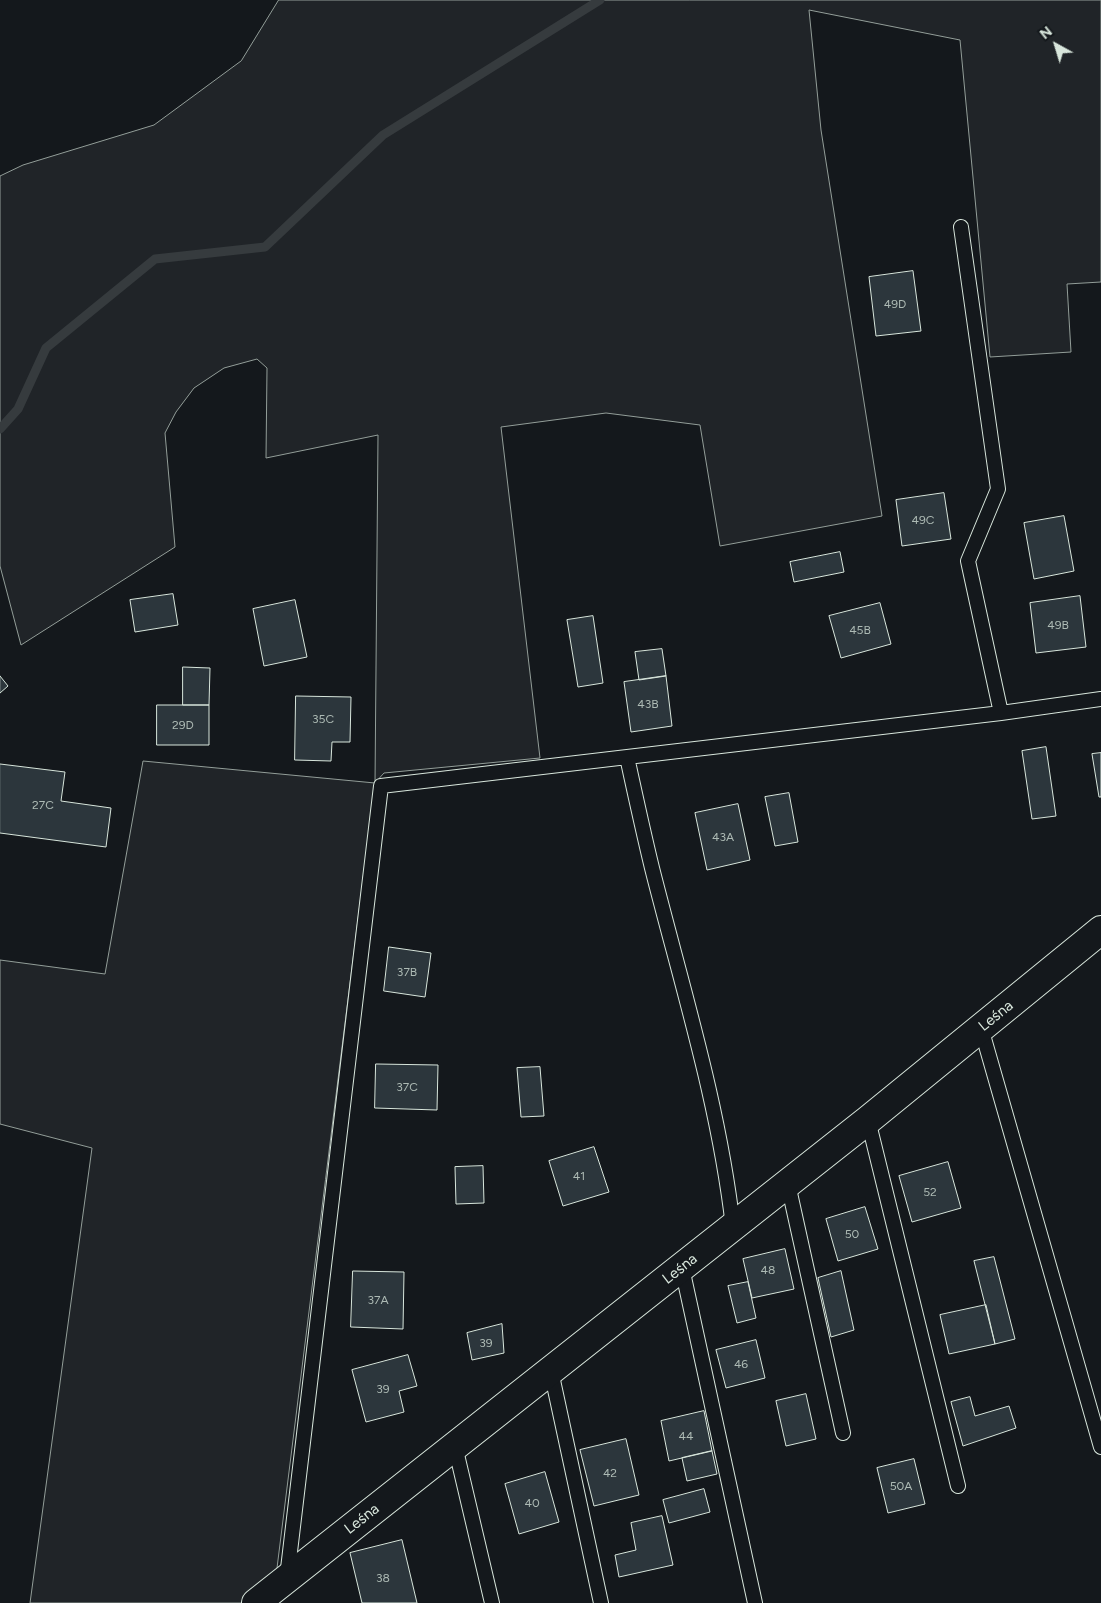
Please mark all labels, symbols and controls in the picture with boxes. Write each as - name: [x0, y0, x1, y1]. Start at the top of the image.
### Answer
- north arrow: [1031, 20, 1081, 70]
- text: N: [1037, 23, 1056, 43]
- house number: 49D: [884, 297, 906, 311]
- house number: 49C: [912, 513, 934, 527]
- house number: 49B: [1047, 618, 1069, 632]
- house number: 45B: [849, 623, 871, 637]
- house number: 43B: [637, 697, 659, 711]
- house number: 35C: [312, 712, 334, 726]
- house number: 29D: [172, 718, 194, 732]
- house number: 27C: [32, 798, 54, 812]
- house number: 43A: [712, 830, 734, 844]
- house number: 37B: [397, 965, 417, 979]
- street label: Leśna: [975, 997, 1017, 1035]
- house number: 37C: [396, 1080, 418, 1094]
- house number: 41: [573, 1169, 585, 1183]
- house number: 52: [923, 1185, 937, 1199]
- house number: 50: [845, 1227, 859, 1241]
- street label: Leśna: [659, 1250, 701, 1288]
- house number: 48: [761, 1263, 775, 1277]
- house number: 37A: [367, 1293, 389, 1307]
- house number: 39: [479, 1336, 493, 1350]
- house number: 46: [734, 1357, 748, 1371]
- house number: 39: [376, 1382, 390, 1396]
- house number: 44: [679, 1429, 693, 1443]
- house number: 42: [603, 1466, 617, 1480]
- house number: 50A: [890, 1479, 912, 1493]
- house number: 40: [524, 1496, 540, 1510]
- street label: Leśna: [341, 1500, 383, 1538]
- house number: 38: [376, 1571, 390, 1585]

